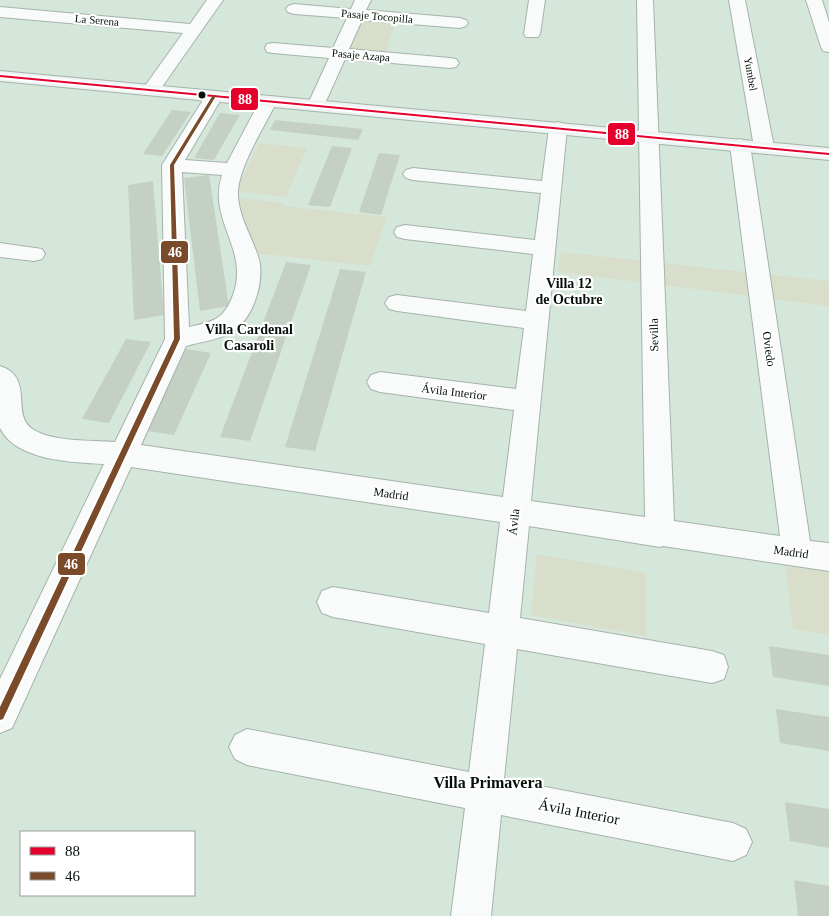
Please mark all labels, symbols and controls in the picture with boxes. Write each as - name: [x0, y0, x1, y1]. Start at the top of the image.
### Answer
- street label: Pasaje Tocopilla: [341, 7, 414, 25]
- street label: La Serena: [74, 12, 120, 28]
- street label: Pasaje Azapa: [331, 46, 391, 64]
- street label: Yumbel: [742, 56, 760, 92]
- line badge: 88: [230, 87, 259, 111]
- unlabelled marker: [197, 90, 207, 100]
- text: 88: [238, 92, 252, 107]
- line badge: 88: [607, 122, 636, 146]
- text: 88: [615, 127, 629, 142]
- line badge: 46: [160, 240, 189, 264]
- text: 46: [168, 245, 182, 260]
- district label: Villa 12 de Octubre: [535, 276, 603, 307]
- street label: Sevilla: [647, 318, 661, 352]
- district label: Villa Cardenal Casaroli: [205, 322, 293, 353]
- street label: Oviedo: [760, 331, 778, 367]
- street label: Ávila Interior: [421, 381, 487, 403]
- street label: Madrid: [373, 485, 409, 503]
- street label: Ávila: [506, 507, 522, 536]
- street label: Madrid: [773, 543, 809, 561]
- line badge: 46: [57, 552, 86, 576]
- text: 46: [64, 557, 78, 572]
- district label: Villa Primavera: [433, 774, 543, 791]
- street label: Ávila Interior: [537, 796, 621, 828]
- legend: [20, 831, 195, 896]
- text: 88: [65, 843, 80, 859]
- text: 46: [65, 868, 81, 884]

